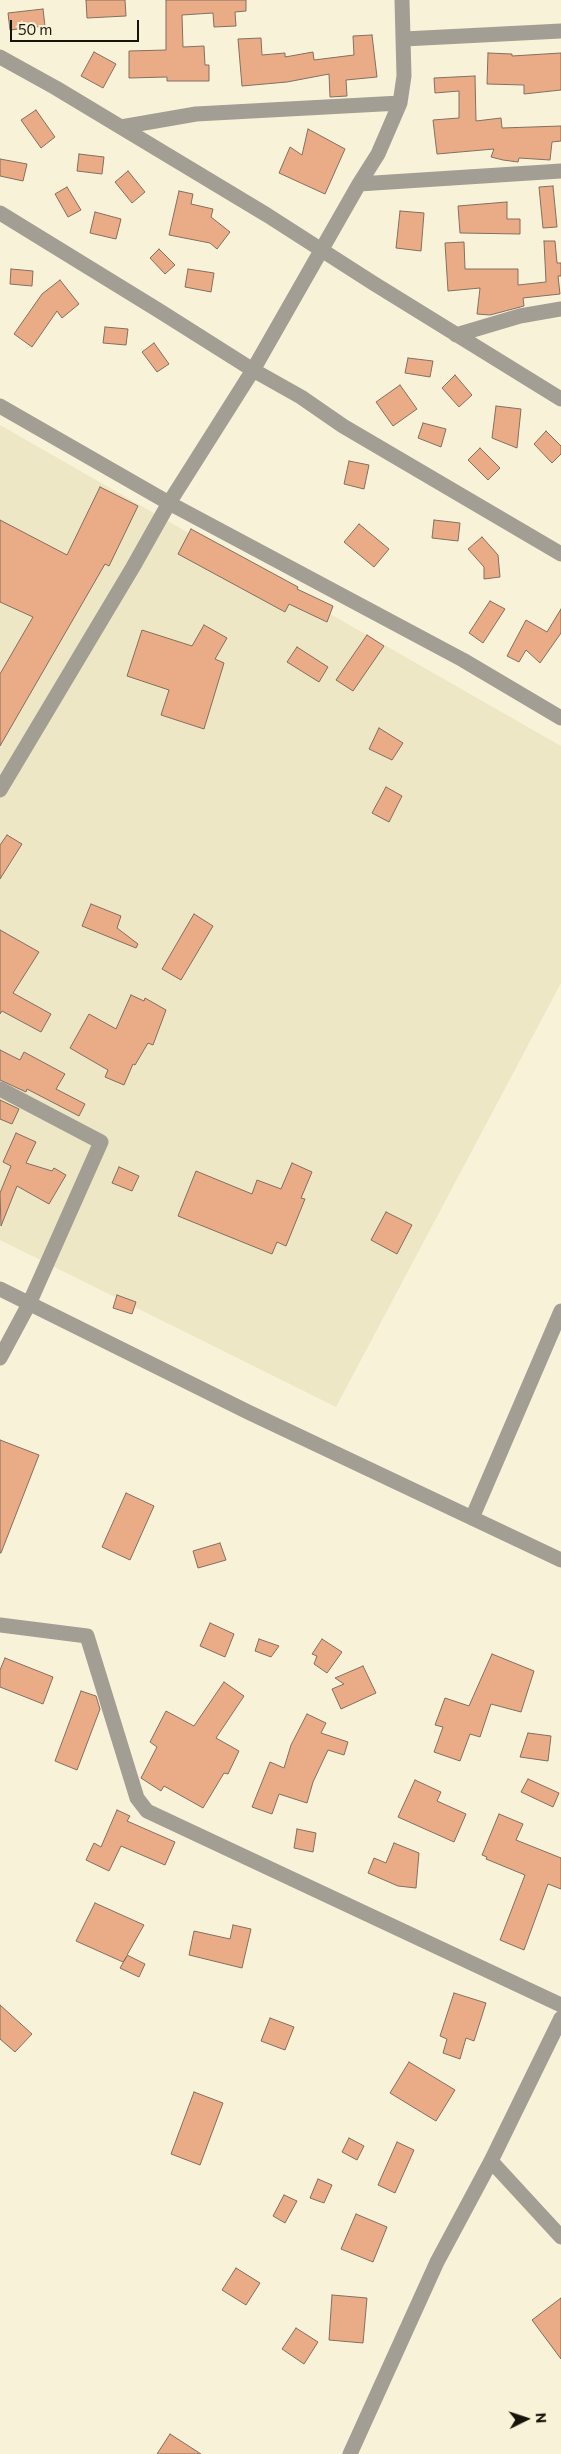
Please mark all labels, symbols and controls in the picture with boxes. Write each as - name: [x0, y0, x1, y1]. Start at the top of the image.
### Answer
- scale bar: [12, 10, 141, 42]
- text: 50 m: [18, 20, 52, 38]
- north arrow: [501, 2394, 551, 2444]
- text: N: [533, 2412, 550, 2424]

